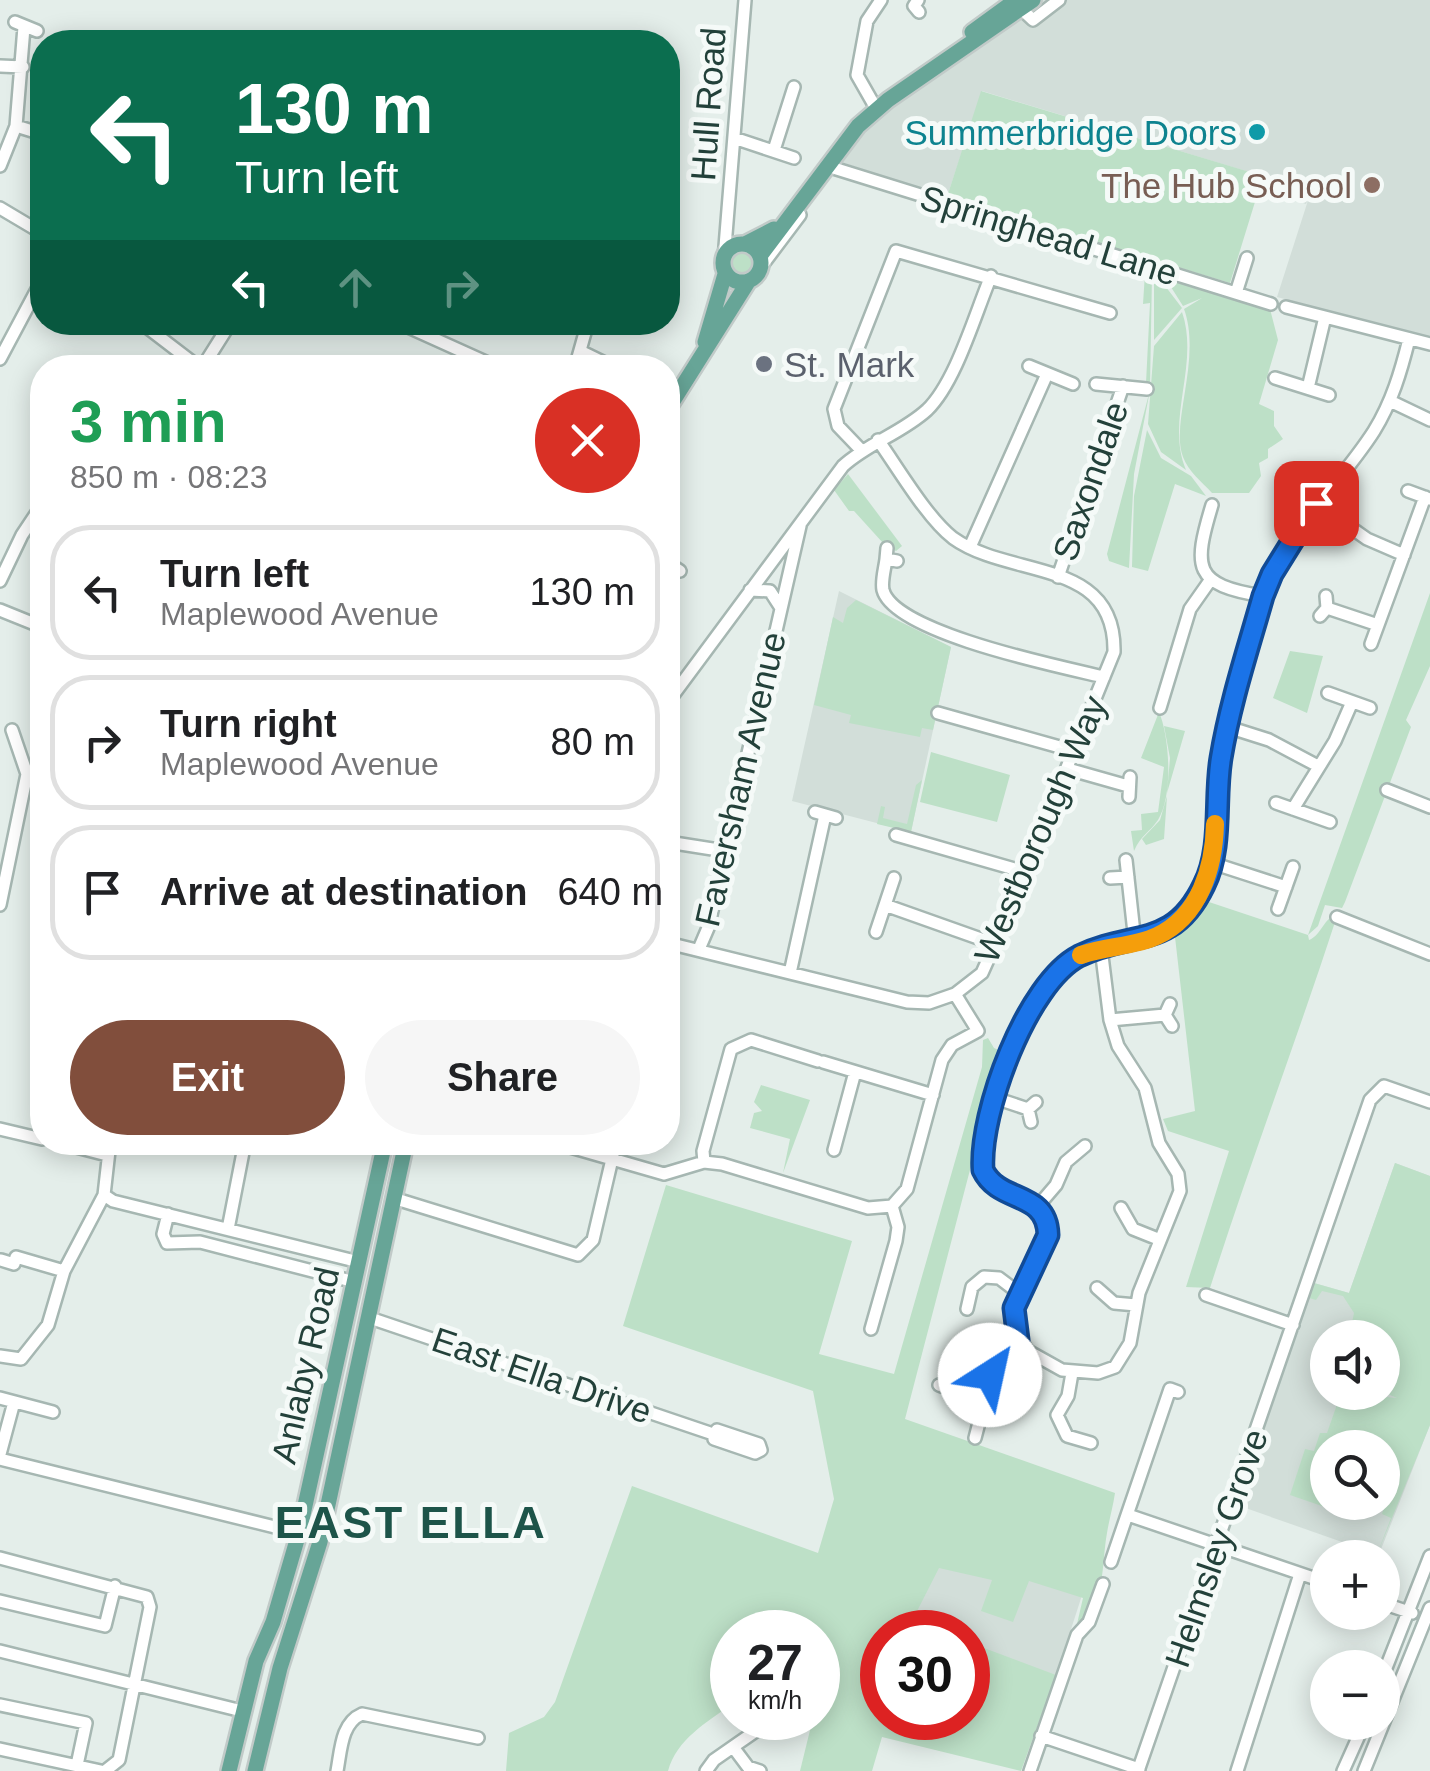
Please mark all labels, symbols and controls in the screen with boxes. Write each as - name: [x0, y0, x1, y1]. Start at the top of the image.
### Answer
- street label: Hull Road: [683, 26, 733, 182]
- icon: left: [70, 70, 200, 200]
- text: 130 m: [235, 70, 433, 148]
- place label: Summerbridge Doors: [904, 113, 1237, 152]
- marker: Summerbridge Doors: [1246, 121, 1268, 143]
- text: Turn left: [235, 152, 398, 203]
- place label: The Hub School: [1101, 166, 1352, 205]
- marker: The Hub School: [1361, 174, 1383, 196]
- street label: Springhead Lane: [916, 177, 1182, 293]
- icon: left: [223, 260, 278, 315]
- icon: ahead: [328, 260, 383, 315]
- icon: right: [433, 260, 488, 315]
- place label: St. Mark: [784, 345, 915, 384]
- marker: St. Mark: [753, 353, 775, 375]
- text: 3 min: [70, 388, 227, 455]
- button: close: [535, 388, 640, 493]
- street label: Saxondale: [1045, 396, 1135, 566]
- text: 850 m · 08:23: [70, 459, 267, 495]
- pin: [1274, 461, 1359, 546]
- icon: arrive: [1289, 476, 1344, 531]
- text: Turn left: [160, 553, 309, 595]
- icon: left: [75, 565, 130, 620]
- text: 130 m: [529, 571, 635, 613]
- text: Maplewood Avenue: [160, 596, 439, 632]
- street label: Faversham Avenue: [687, 628, 793, 930]
- street label: Westborough Way: [966, 689, 1114, 968]
- text: Turn right: [160, 703, 337, 745]
- icon: right: [75, 715, 130, 770]
- text: 80 m: [551, 721, 635, 763]
- text: Maplewood Avenue: [160, 746, 439, 782]
- icon: arrive: [75, 865, 130, 920]
- text: Arrive at destination: [160, 871, 527, 913]
- text: 640 m: [557, 871, 663, 913]
- button: Exit: [70, 1020, 345, 1135]
- button: Share: [365, 1020, 640, 1135]
- street label: Anlaby Road: [263, 1263, 347, 1467]
- street label: East Ella Drive: [427, 1319, 657, 1431]
- map controls: [1310, 1320, 1400, 1740]
- button: sound: [1310, 1320, 1400, 1410]
- position arrow: [938, 1323, 1042, 1427]
- street label: Helmsley Grove: [1157, 1424, 1275, 1672]
- button: search: [1310, 1430, 1400, 1520]
- district label: EAST ELLA: [275, 1497, 547, 1548]
- button: +: [1310, 1540, 1400, 1630]
- speed limit sign: 30: [860, 1610, 990, 1740]
- text: 27: [747, 1635, 803, 1691]
- button: −: [1310, 1650, 1400, 1740]
- text: km/h: [748, 1686, 802, 1714]

